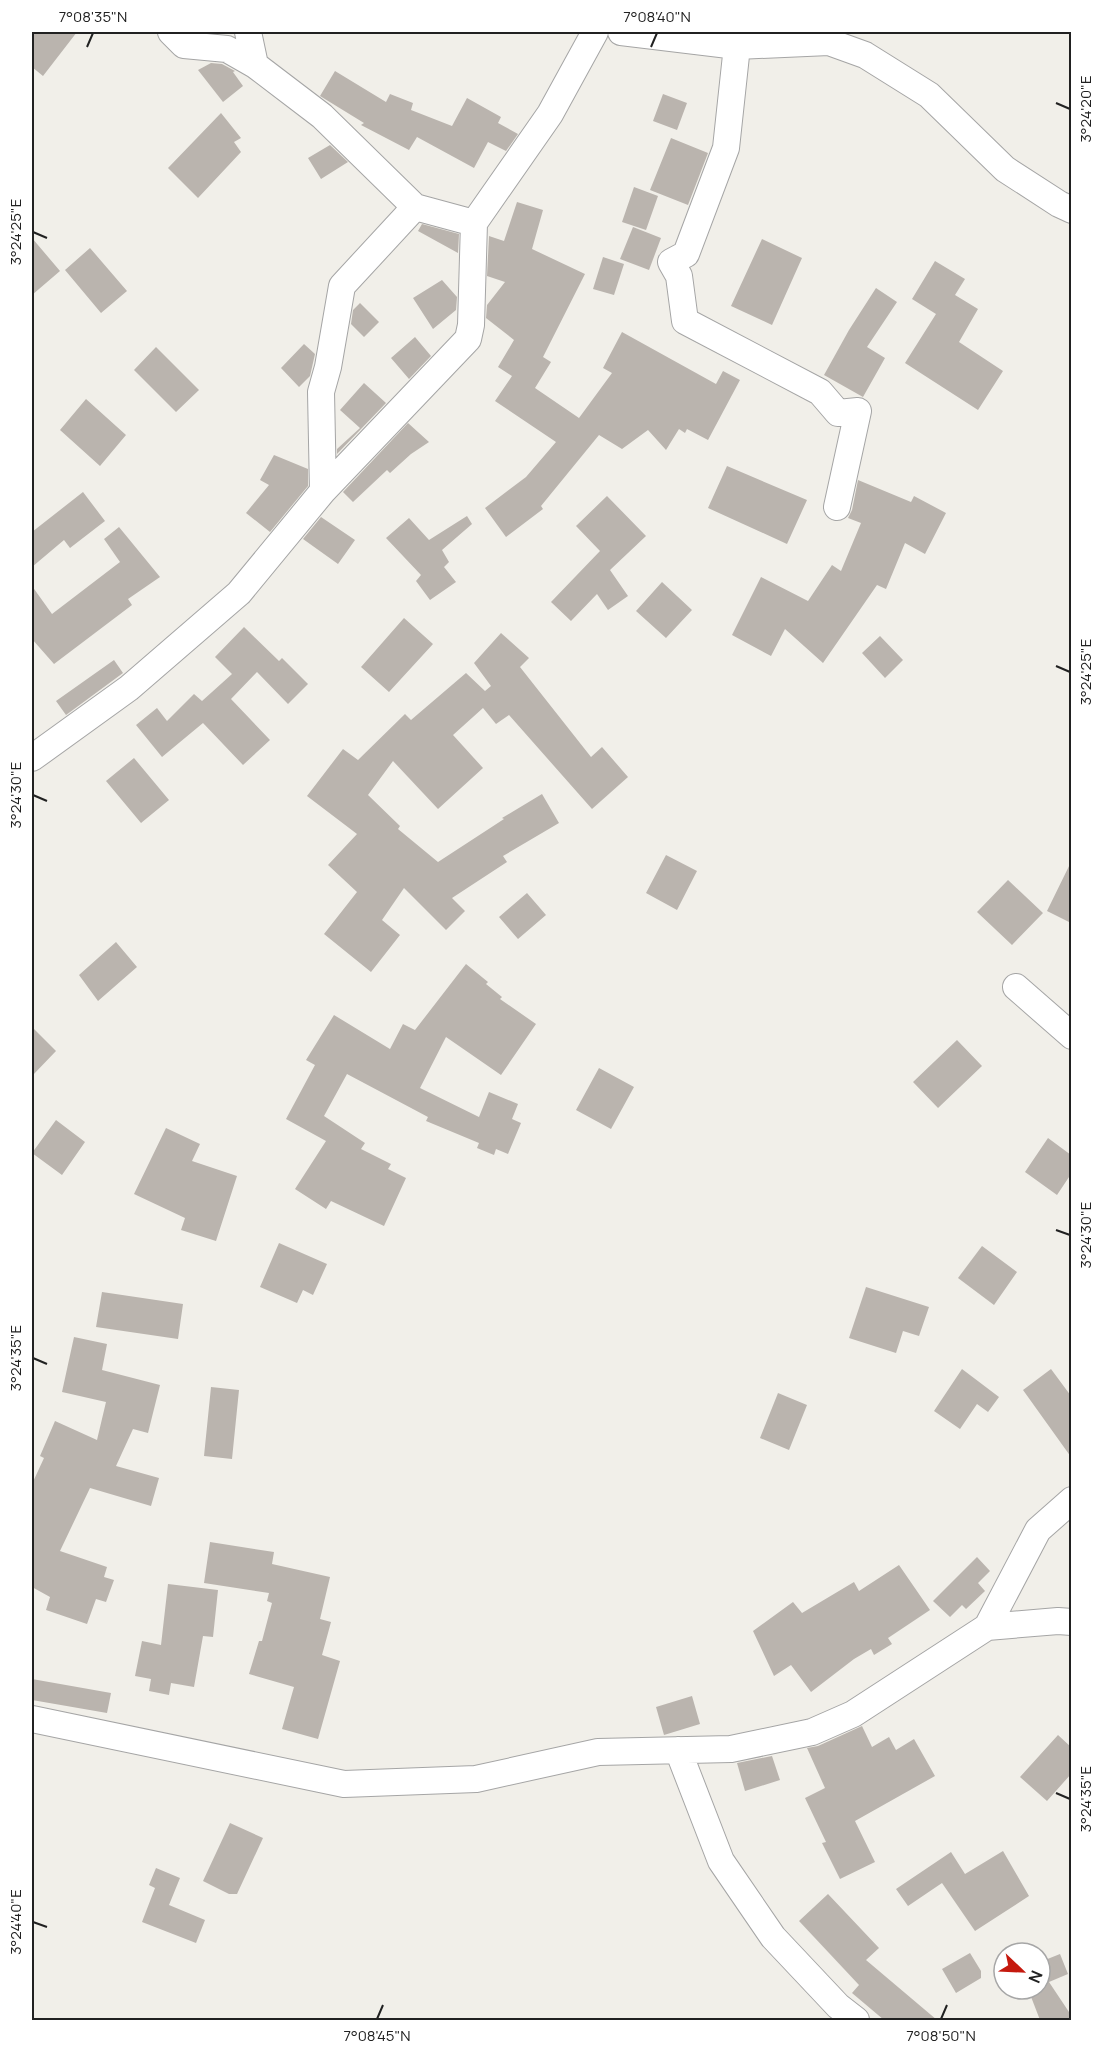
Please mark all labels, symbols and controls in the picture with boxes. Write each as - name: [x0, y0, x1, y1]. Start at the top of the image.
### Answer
- text: 7°08'35"N: [59, 6, 127, 27]
- text: 7°08'40"N: [623, 6, 691, 27]
- text: 3°24'20"E: [1075, 75, 1096, 143]
- text: 3°24'25"E: [5, 199, 26, 265]
- text: 3°24'25"E: [1075, 639, 1096, 705]
- text: 3°24'30"E: [5, 762, 26, 828]
- text: 3°24'30"E: [1075, 1202, 1096, 1268]
- text: 3°24'35"E: [5, 1325, 26, 1391]
- text: 3°24'35"E: [1075, 1766, 1096, 1832]
- text: 3°24'40"E: [5, 1889, 26, 1955]
- north arrow: [992, 1941, 1052, 2001]
- text: N: [1023, 1967, 1048, 1986]
- text: 7°08'45"N: [343, 2025, 411, 2046]
- text: 7°08'50"N: [906, 2025, 976, 2046]

